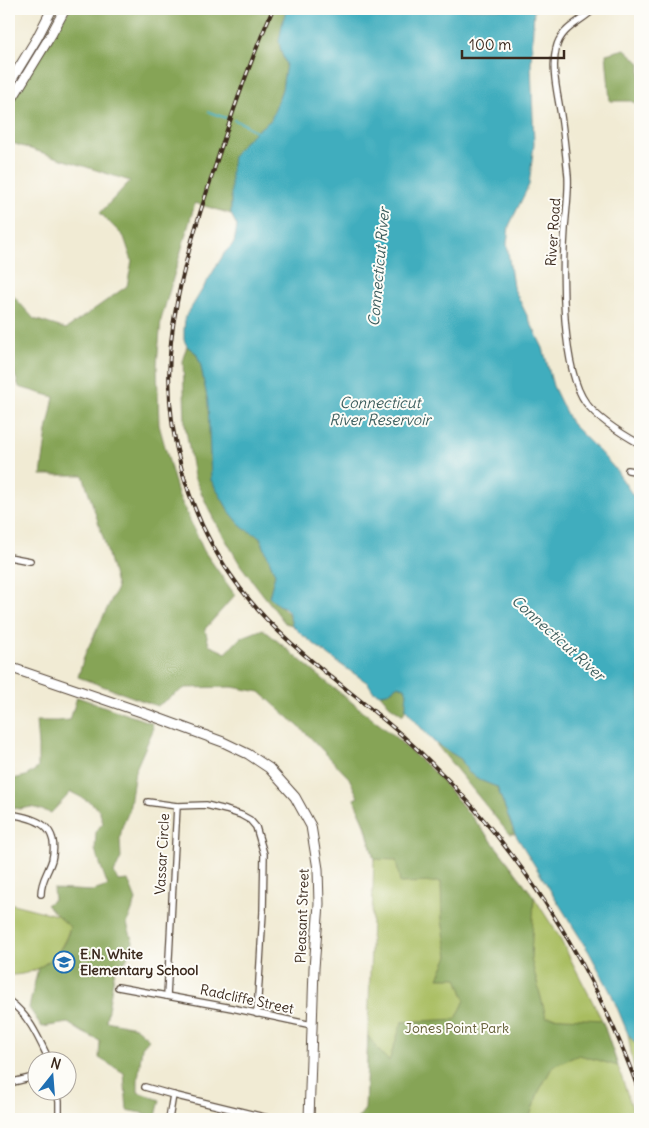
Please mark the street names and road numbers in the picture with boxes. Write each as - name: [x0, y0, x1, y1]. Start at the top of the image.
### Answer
- street label: River Road: [542, 197, 564, 267]
- street label: Vassar Circle: [151, 813, 173, 895]
- street label: Pleasant Street: [291, 868, 313, 964]
- street label: Radcliffe Street: [198, 980, 296, 1018]

